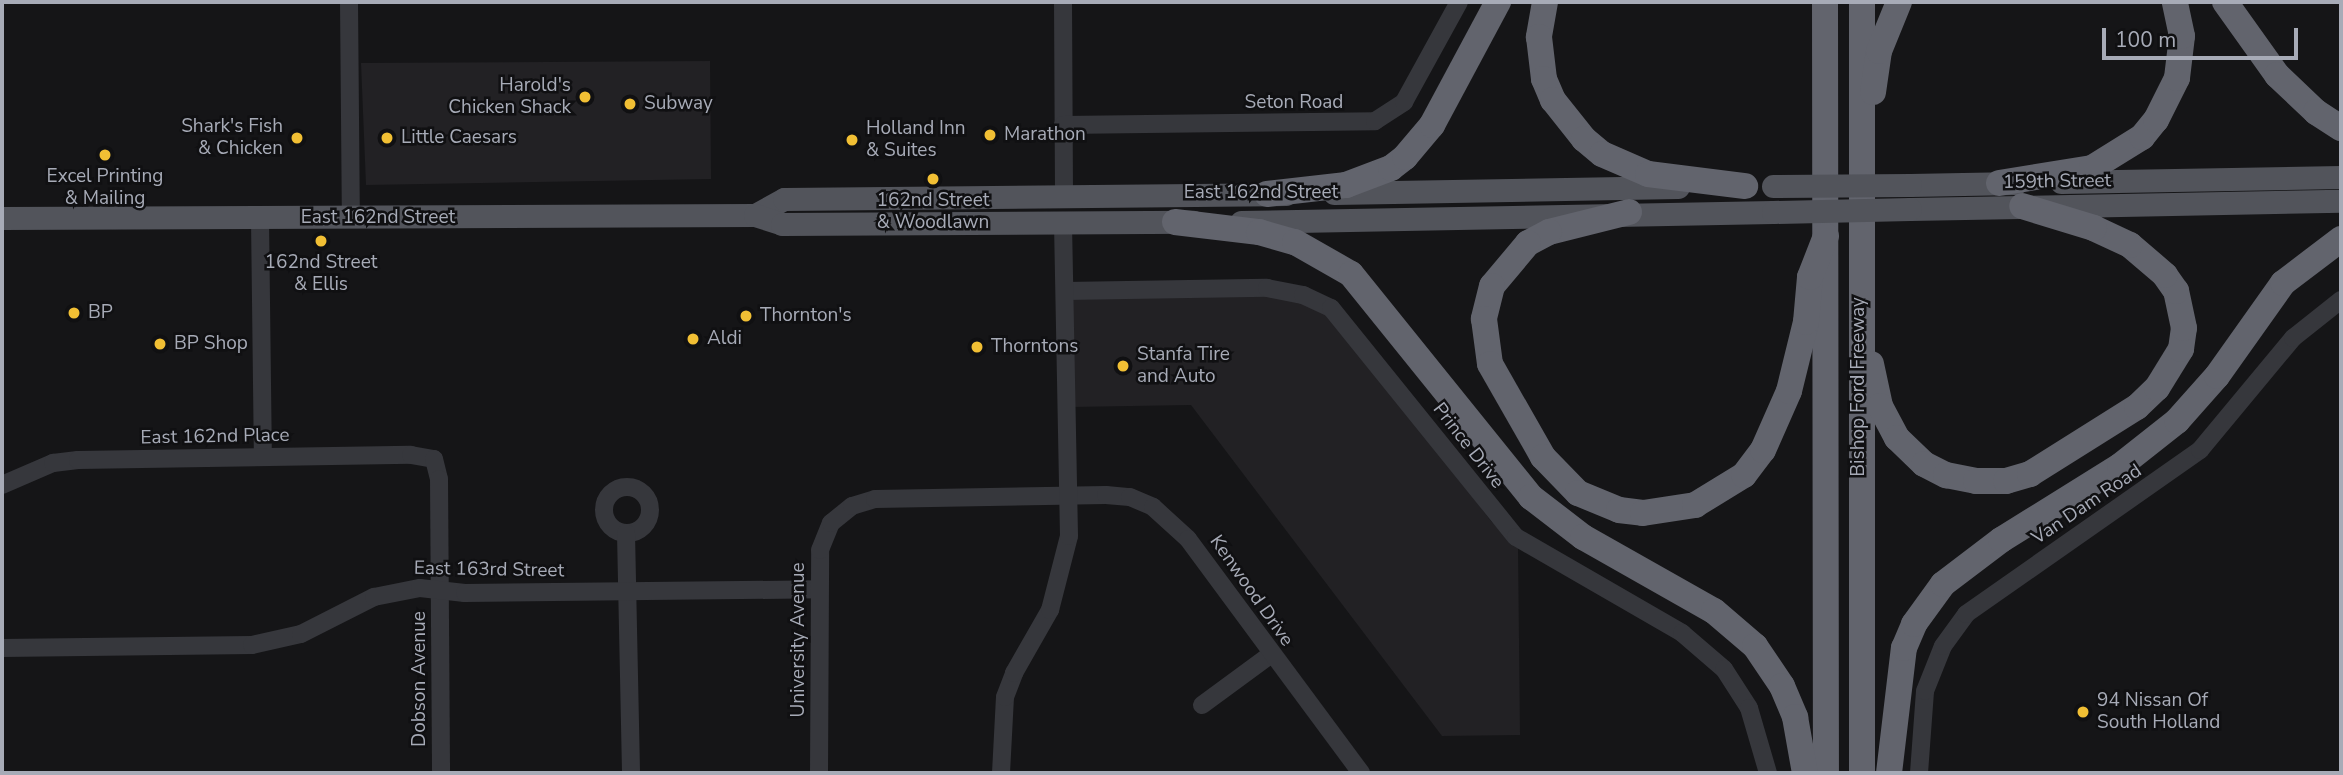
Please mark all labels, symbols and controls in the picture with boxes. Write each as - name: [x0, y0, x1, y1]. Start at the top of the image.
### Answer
- scale bar: [2105, 14, 2301, 58]
- text: 100 m: [2115, 26, 2176, 54]
- place label: Harold's Chicken Shack: [448, 75, 571, 119]
- marker: Harold's Chicken Shack: [577, 89, 593, 105]
- street label: Seton Road: [1245, 92, 1343, 114]
- place label: Subway: [644, 93, 713, 115]
- marker: Subway: [622, 96, 638, 112]
- place label: Shark's Fish & Chicken: [181, 116, 283, 160]
- place label: Holland Inn & Suites: [866, 118, 966, 162]
- place label: Marathon: [1004, 124, 1086, 146]
- place label: Little Caesars: [401, 127, 517, 149]
- marker: Marathon: [982, 127, 998, 143]
- marker: Shark's Fish & Chicken: [289, 130, 305, 146]
- marker: Little Caesars: [379, 130, 395, 146]
- marker: Holland Inn & Suites: [844, 132, 860, 148]
- marker: Excel Printing & Mailing: [97, 147, 113, 163]
- place label: Excel Printing & Mailing: [47, 166, 163, 210]
- street label: 159th Street: [2003, 170, 2111, 194]
- marker: 162nd Street & Woodlawn: [925, 171, 941, 187]
- street label: East 162nd Street: [1184, 182, 1338, 204]
- place label: 162nd Street & Woodlawn: [877, 190, 989, 234]
- street label: East 162nd Street: [301, 207, 455, 229]
- marker: 162nd Street & Ellis: [313, 233, 329, 249]
- place label: 162nd Street & Ellis: [265, 252, 377, 296]
- street label: Bishop Ford Freeway: [1848, 297, 1870, 477]
- place label: BP: [88, 302, 113, 324]
- marker: BP: [66, 305, 82, 321]
- place label: Thornton's: [760, 305, 852, 327]
- marker: Thornton's: [738, 308, 754, 324]
- place label: Aldi: [707, 328, 742, 350]
- marker: Aldi: [685, 331, 701, 347]
- place label: BP Shop: [174, 333, 248, 355]
- marker: BP Shop: [152, 336, 168, 352]
- place label: Thorntons: [991, 336, 1078, 358]
- marker: Thorntons: [969, 339, 985, 355]
- place label: Stanfa Tire and Auto: [1137, 344, 1230, 388]
- marker: Stanfa Tire and Auto: [1115, 358, 1131, 374]
- street label: Prince Drive: [1427, 399, 1509, 493]
- street label: East 162nd Place: [140, 424, 290, 450]
- street label: Van Dam Road: [2028, 460, 2146, 550]
- street label: Kenwood Drive: [1204, 531, 1298, 651]
- street label: East 163rd Street: [414, 557, 564, 583]
- street label: University Avenue: [788, 562, 810, 718]
- street label: Dobson Avenue: [409, 611, 431, 747]
- place label: 94 Nissan Of South Holland: [2097, 690, 2220, 734]
- marker: 94 Nissan Of South Holland: [2075, 704, 2091, 720]

